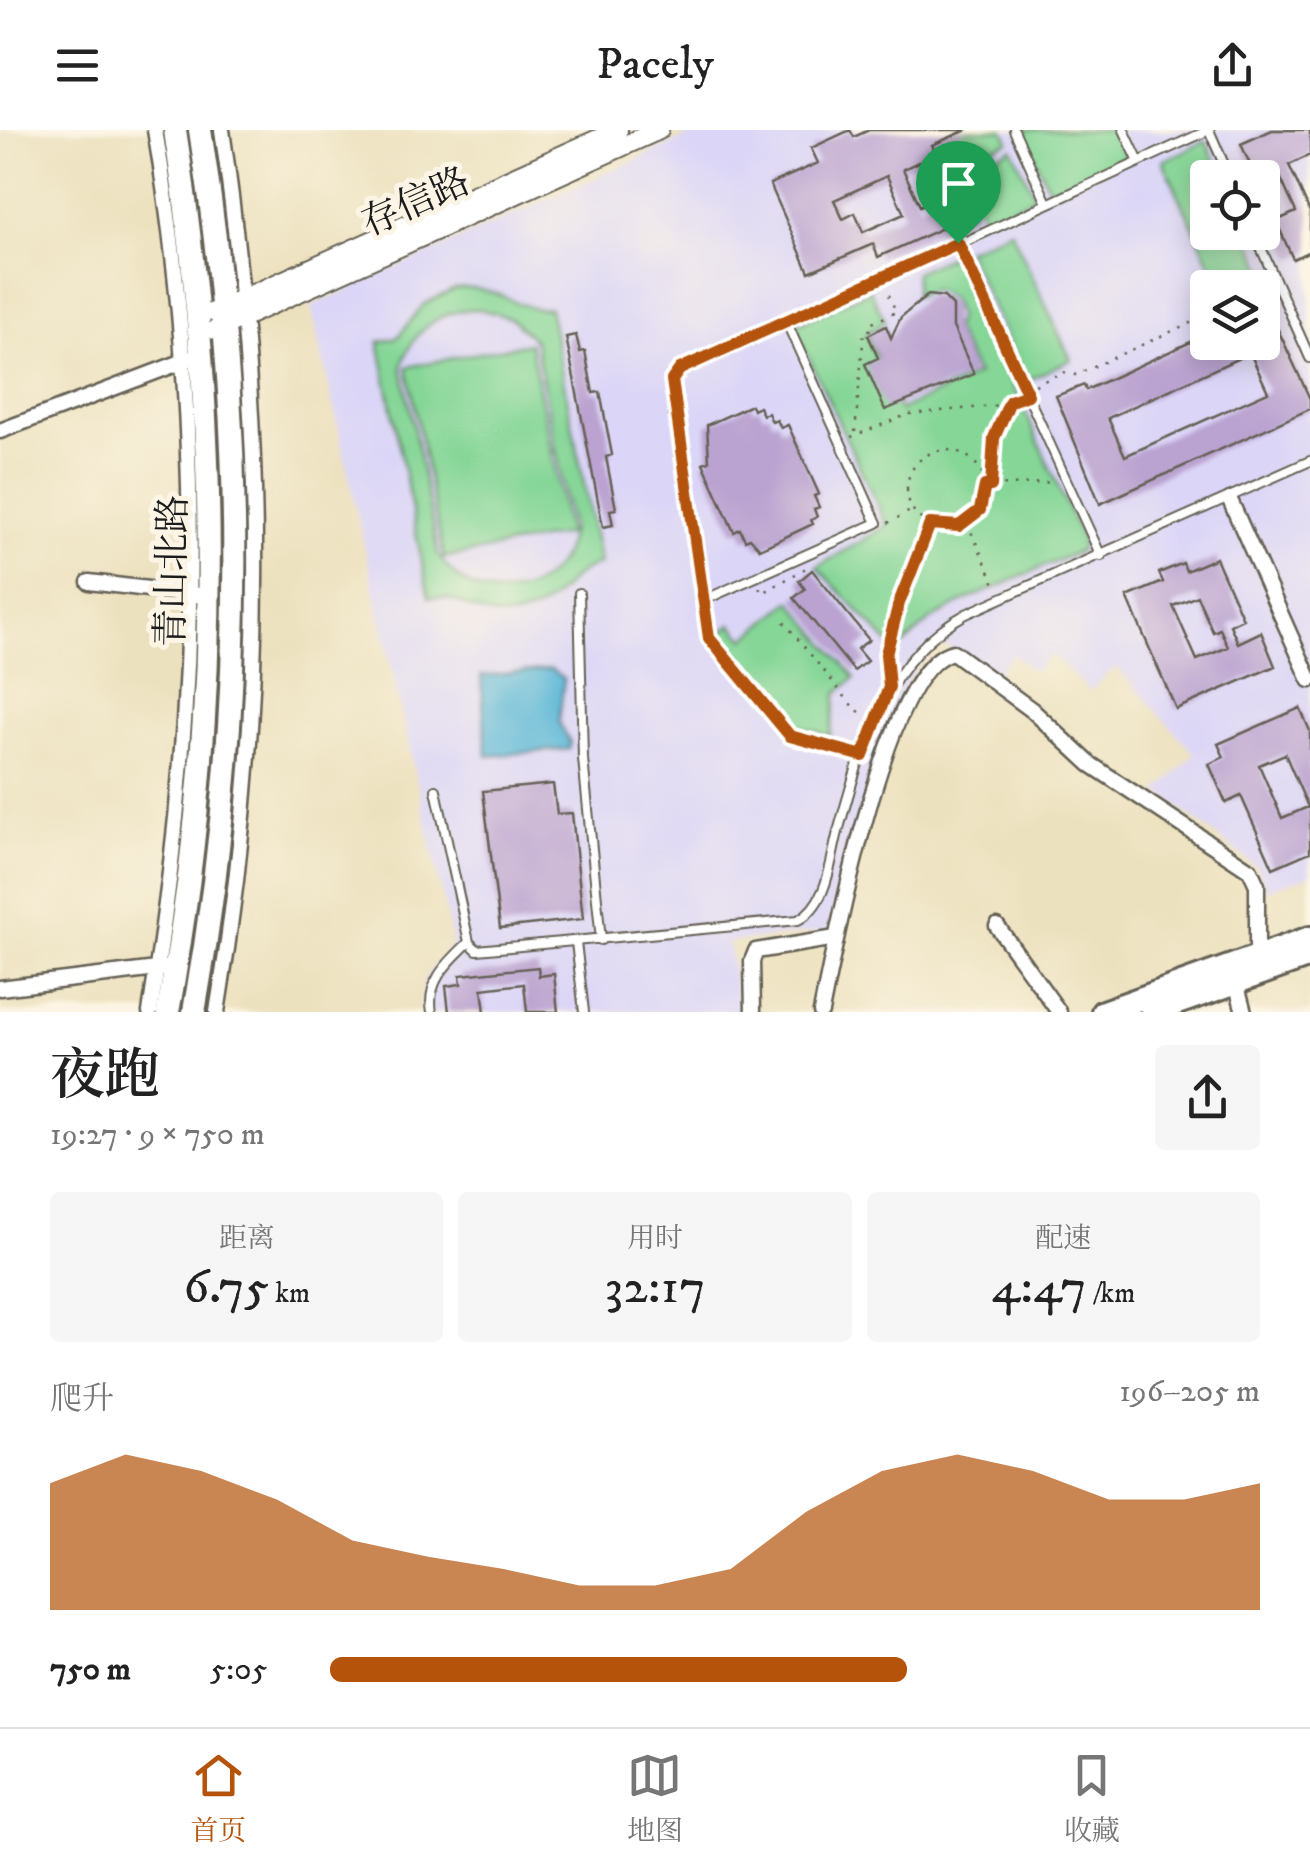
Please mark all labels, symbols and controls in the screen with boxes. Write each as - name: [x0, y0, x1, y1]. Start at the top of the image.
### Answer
- text: Pacely: [596, 37, 714, 93]
- icon: menu: [50, 38, 105, 93]
- icon: share: [1205, 38, 1260, 93]
- pin: [916, 141, 1001, 244]
- icon: arrive: [931, 156, 986, 211]
- street label: 存信路: [354, 158, 478, 248]
- map controls: [1190, 160, 1280, 360]
- button: locate: [1190, 160, 1280, 250]
- button: layers: [1190, 270, 1280, 360]
- street label: 青山北路: [148, 495, 198, 647]
- text: 夜跑: [50, 1043, 160, 1112]
- button: share: [1155, 1045, 1260, 1150]
- text: 19:27 · 9 × 750 m: [50, 1115, 265, 1155]
- text: 距离: [219, 1221, 275, 1256]
- text: 用时: [627, 1221, 683, 1256]
- text: 配速: [1035, 1221, 1091, 1256]
- text: 6.75: [183, 1256, 269, 1319]
- text: 32:17: [605, 1256, 705, 1319]
- text: 4:47: [991, 1256, 1087, 1319]
- text: km: [269, 1276, 310, 1311]
- text: /km: [1087, 1276, 1135, 1311]
- text: 196–205 m: [1119, 1372, 1260, 1412]
- text: 爬升: [50, 1380, 114, 1420]
- text: 750 m: [50, 1650, 131, 1690]
- text: 5:05: [210, 1650, 267, 1690]
- tab: 首页: [190, 1748, 246, 1849]
- tab: 地图: [627, 1748, 683, 1849]
- tab: 收藏: [1064, 1748, 1120, 1849]

